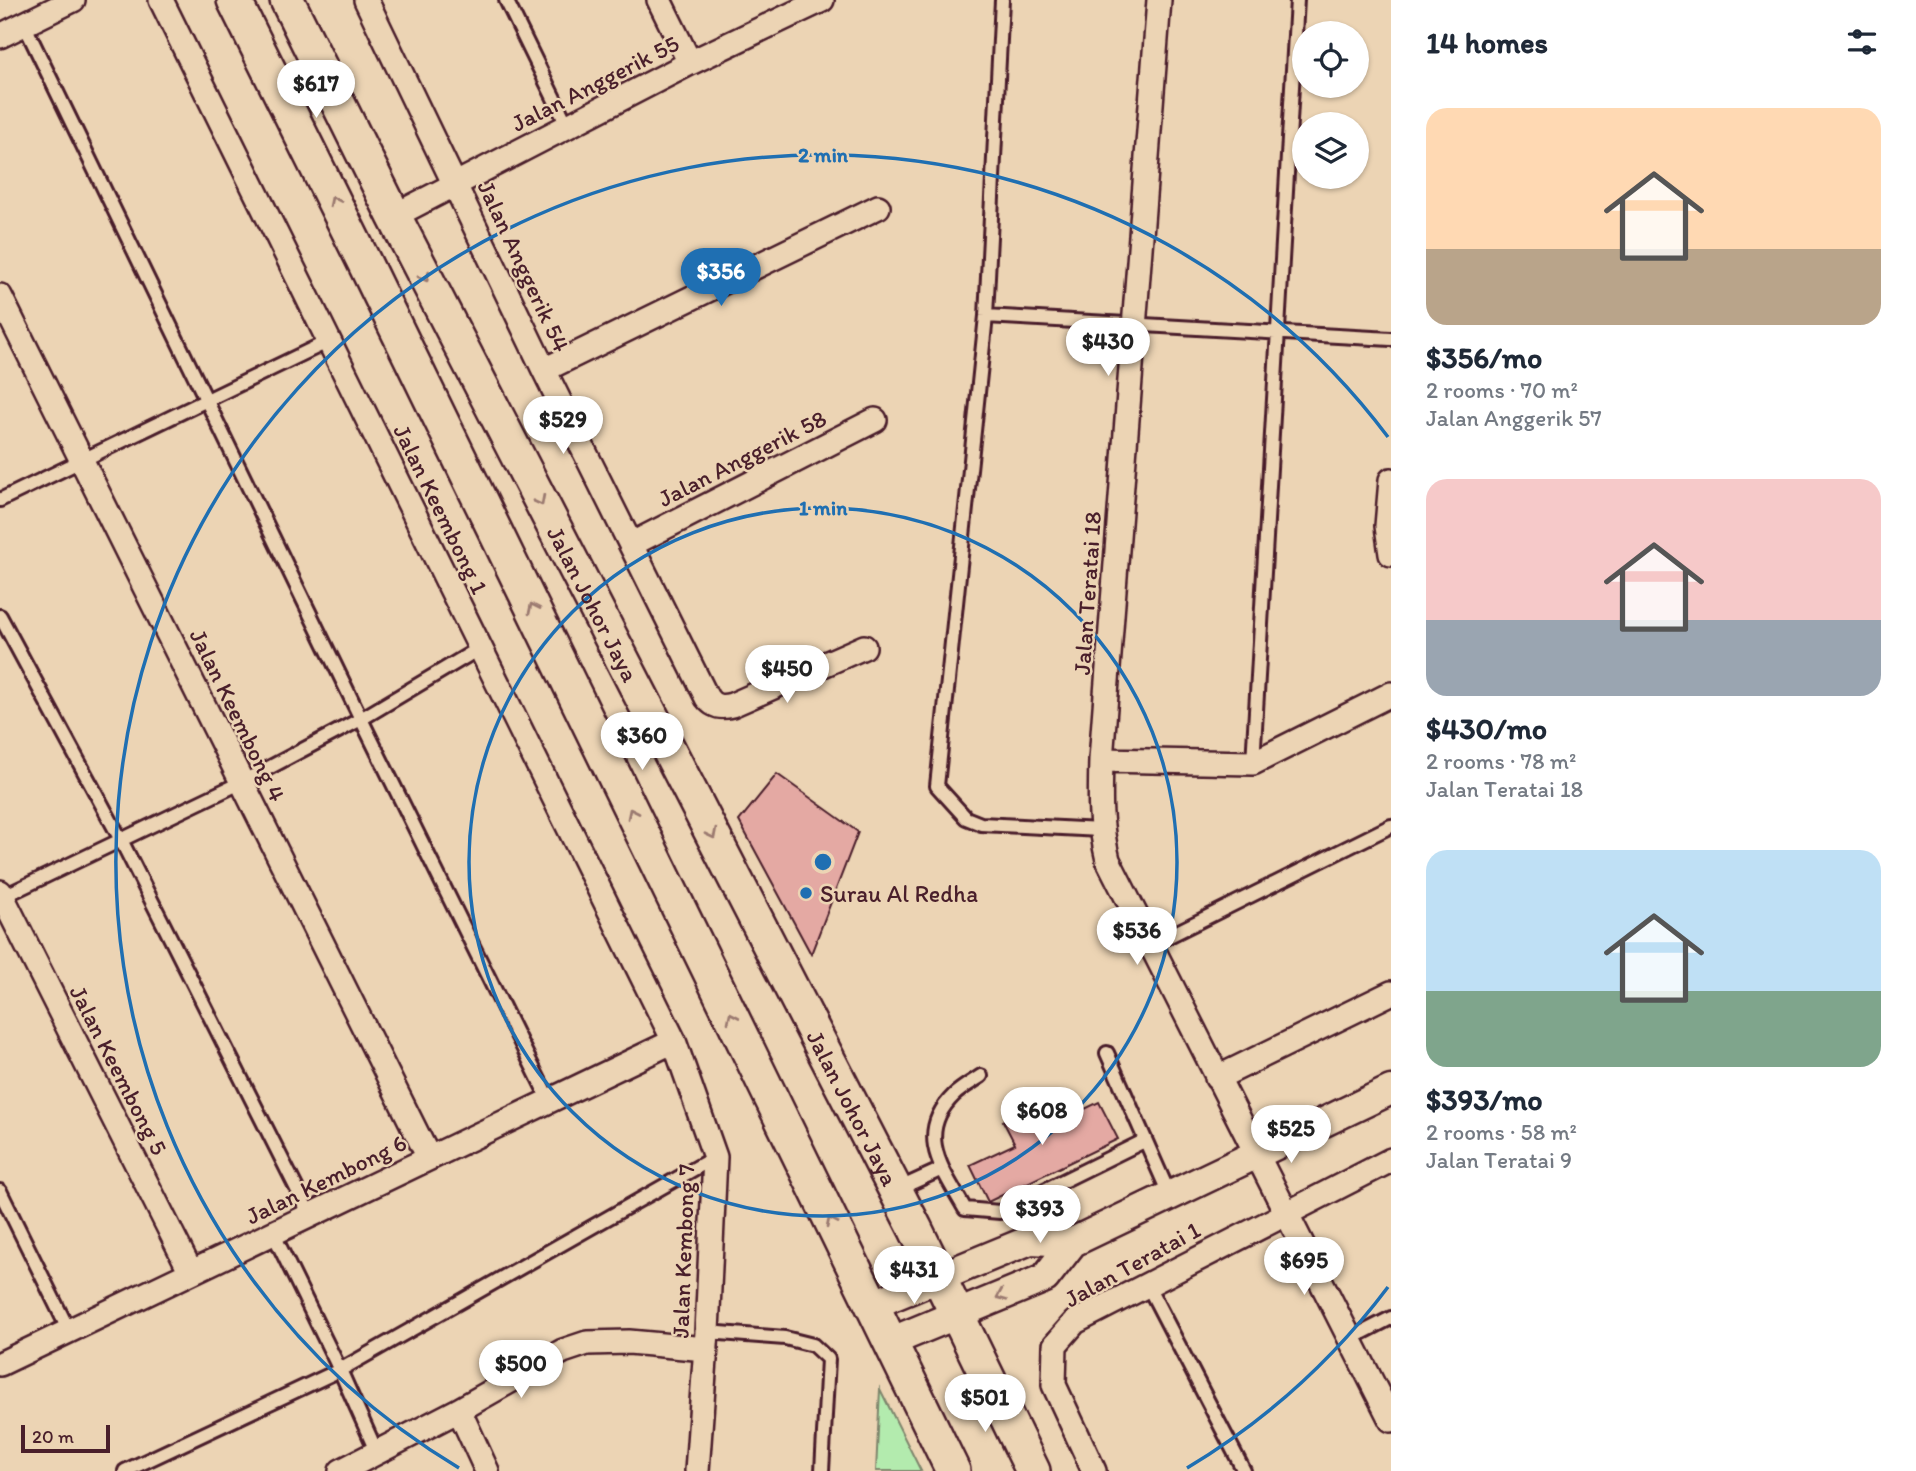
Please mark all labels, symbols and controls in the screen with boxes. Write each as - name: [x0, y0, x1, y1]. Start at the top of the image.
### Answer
- map controls: [1292, 21, 1369, 189]
- button: locate: [1292, 21, 1369, 98]
- icon: filters: [1843, 23, 1881, 61]
- text: 14 homes: [1426, 24, 1548, 61]
- street label: Jalan Anggerik 55: [506, 28, 684, 138]
- pin: $617: [275, 60, 357, 120]
- text: $617: [293, 69, 339, 97]
- button: layers: [1292, 112, 1369, 189]
- text: 2 min: [798, 142, 849, 167]
- icon: home: [1591, 153, 1717, 279]
- street label: Jalan Anggerik 54: [472, 176, 576, 356]
- one-way arrow: [328, 196, 342, 208]
- pin: $356: [680, 248, 762, 308]
- text: $356: [697, 257, 745, 285]
- one-way arrow: [416, 270, 430, 282]
- pin: $430: [1067, 318, 1149, 378]
- text: $430: [1082, 327, 1134, 355]
- text: $356/mo: [1426, 339, 1542, 376]
- text: 2 rooms · 70 m²: [1426, 376, 1578, 404]
- pin: $529: [522, 396, 604, 456]
- street label: Jalan Anggerik 58: [653, 403, 831, 513]
- text: Jalan Anggerik 57: [1426, 404, 1602, 432]
- text: $529: [539, 405, 587, 433]
- street label: Jalan Keembong 1: [387, 419, 495, 599]
- one-way arrow: [532, 494, 546, 506]
- text: 1 min: [799, 495, 848, 520]
- street label: Jalan Teratai 18: [1067, 510, 1107, 676]
- street label: Jalan Johor Jaya: [541, 521, 646, 687]
- icon: home: [1591, 524, 1717, 650]
- one-way arrow: [527, 603, 541, 615]
- street label: Jalan Keembong 4: [184, 624, 292, 806]
- pin: $450: [746, 646, 828, 705]
- text: $450: [761, 654, 813, 682]
- text: $430/mo: [1426, 710, 1547, 747]
- pin: $360: [601, 712, 683, 772]
- text: $360: [617, 721, 667, 749]
- text: 2 rooms · 78 m²: [1426, 747, 1576, 775]
- text: Jalan Teratai 18: [1426, 775, 1583, 803]
- one-way arrow: [627, 808, 641, 820]
- one-way arrow: [703, 827, 717, 839]
- centre of rings: [811, 850, 835, 874]
- place label: Surau Al Redha: [820, 879, 978, 908]
- marker: Surau Al Redha: [798, 885, 814, 901]
- icon: home: [1591, 895, 1717, 1021]
- pin: $536: [1096, 908, 1178, 967]
- text: $536: [1113, 916, 1161, 944]
- street label: Jalan Keembong 5: [64, 980, 174, 1160]
- one-way arrow: [726, 1012, 740, 1024]
- street label: Jalan Johor Jaya: [801, 1025, 905, 1191]
- text: $393/mo: [1426, 1081, 1543, 1118]
- pin: $608: [1001, 1088, 1083, 1147]
- text: $608: [1017, 1096, 1067, 1124]
- pin: $525: [1250, 1106, 1332, 1165]
- text: $525: [1267, 1114, 1315, 1142]
- text: 2 rooms · 58 m²: [1426, 1118, 1577, 1146]
- street label: Jalan Kembong 6: [241, 1128, 411, 1230]
- text: Jalan Teratai 9: [1426, 1146, 1572, 1174]
- street label: Jalan Kembong 7: [665, 1163, 701, 1339]
- pin: $393: [999, 1186, 1081, 1245]
- text: $393: [1016, 1194, 1064, 1222]
- street label: Jalan Teratai 1: [1059, 1215, 1205, 1313]
- one-way arrow: [826, 1217, 840, 1229]
- pin: $695: [1263, 1238, 1345, 1297]
- pin: $431: [873, 1246, 955, 1306]
- text: $695: [1280, 1246, 1328, 1274]
- text: $431: [890, 1255, 938, 1283]
- one-way arrow: [996, 1288, 1008, 1302]
- pin: $500: [480, 1340, 562, 1400]
- text: $500: [495, 1349, 547, 1377]
- pin: $501: [944, 1374, 1026, 1434]
- text: $501: [961, 1383, 1009, 1411]
- scale bar: [21, 1422, 110, 1454]
- text: 20 m: [32, 1425, 74, 1448]

